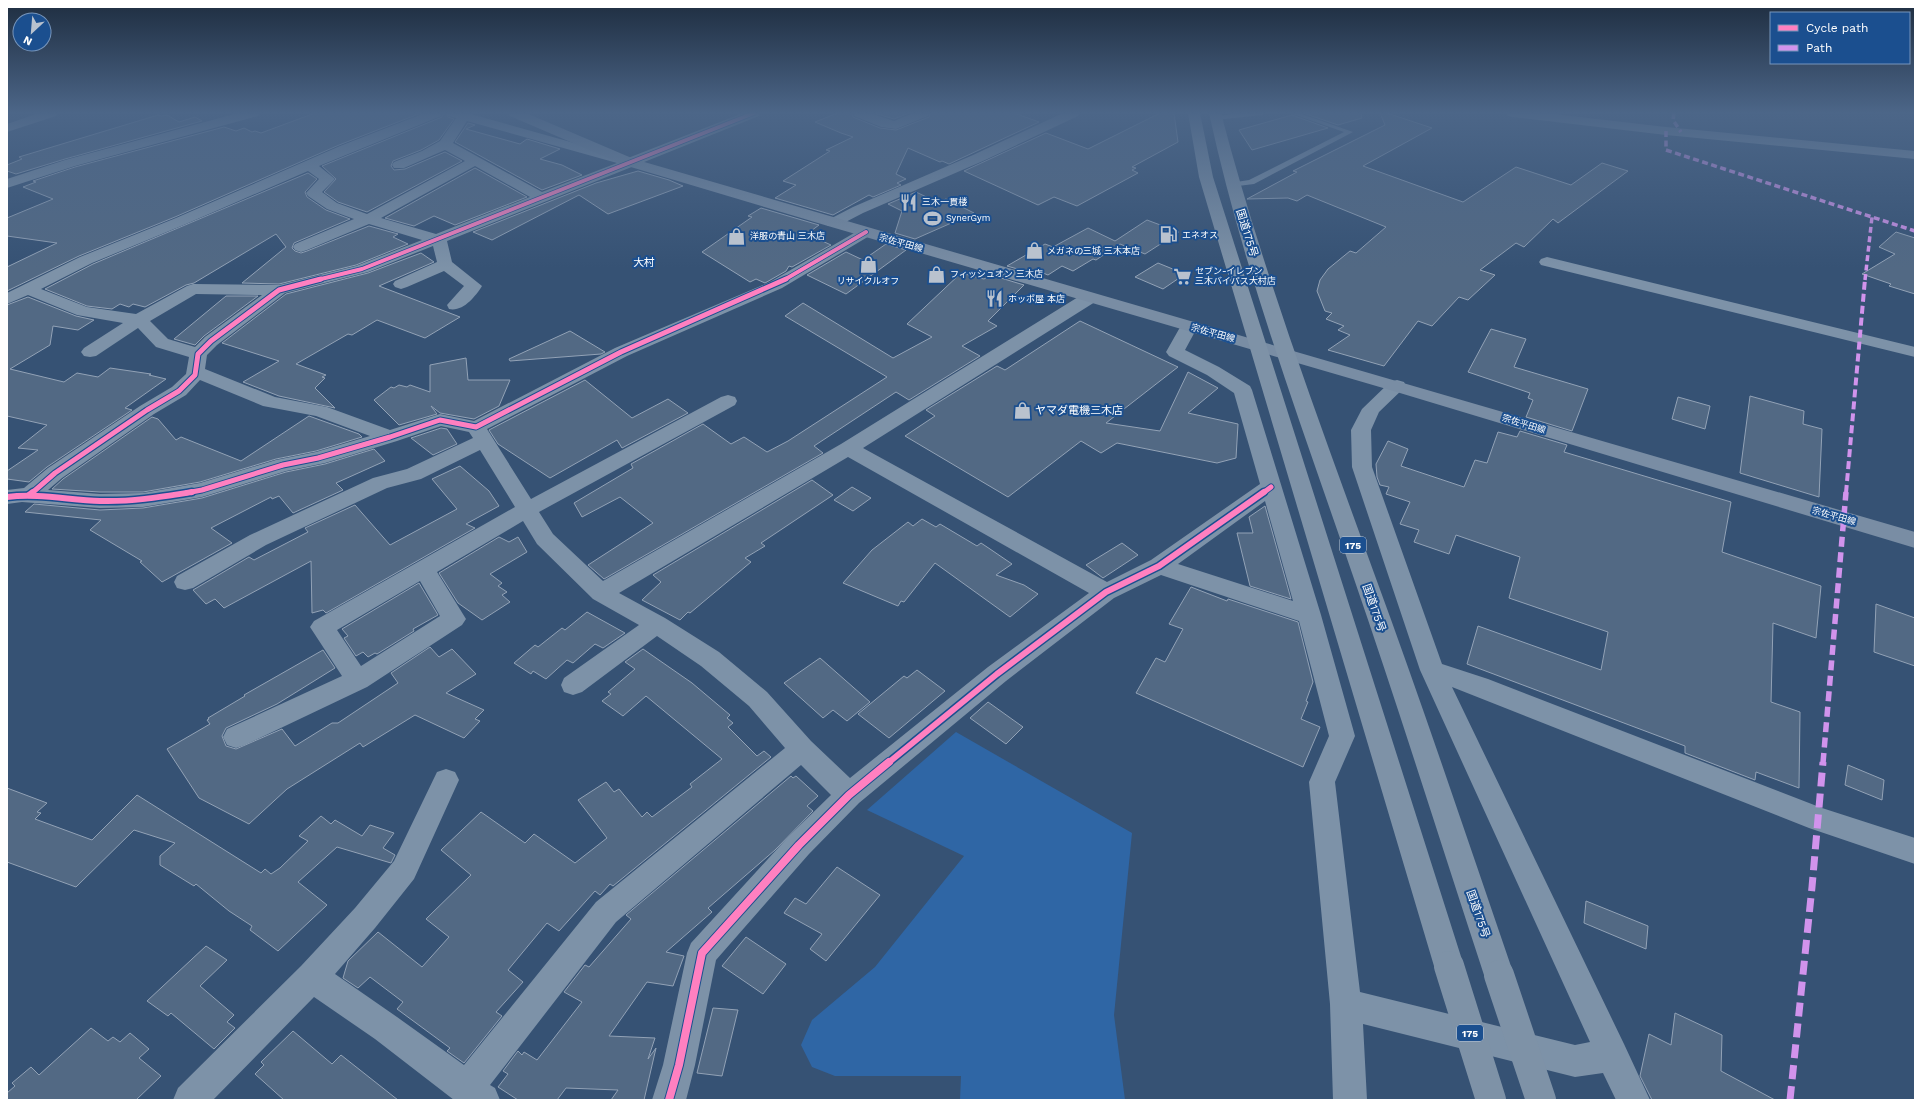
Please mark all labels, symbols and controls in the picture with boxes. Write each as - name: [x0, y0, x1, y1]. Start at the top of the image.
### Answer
- north arrow: [12, 12, 52, 52]
- legend: [1770, 12, 1910, 64]
- text: Cycle path: [1806, 21, 1868, 35]
- text: N: [21, 33, 34, 48]
- text: Path: [1806, 41, 1832, 55]
- restaurant icon: 三木一貫楼: [899, 192, 919, 212]
- place label: 三木一貫楼: [922, 197, 968, 207]
- street label: 国道175号: [1233, 207, 1261, 259]
- sports icon: SynerGym: [923, 208, 943, 228]
- place label: SynerGym: [946, 213, 990, 223]
- fuel station icon: エネオス: [1159, 225, 1179, 245]
- shop icon: 洋服の青山 三木店: [727, 226, 747, 246]
- place label: エネオス: [1182, 230, 1218, 240]
- place label: 洋服の青山 三木店: [750, 231, 825, 241]
- street label: 宗佐平田線: [878, 232, 925, 254]
- shop icon: メガネの三城 三木本店: [1024, 241, 1044, 261]
- place label: メガネの三城 三木本店: [1047, 246, 1140, 256]
- shop icon: リサイクルオフ: [858, 254, 878, 274]
- district label: 大村: [633, 256, 655, 269]
- shop icon: フィッシュオン 三木店: [927, 264, 947, 284]
- supermarket icon: セブン-イレブン 三木バイパス大村店: [1172, 266, 1192, 286]
- place label: セブン-イレブン 三木バイパス大村店: [1195, 266, 1276, 286]
- place label: フィッシュオン 三木店: [950, 269, 1043, 279]
- place label: リサイクルオフ: [837, 276, 899, 286]
- restaurant icon: ホッポ屋 本店: [985, 289, 1005, 309]
- place label: ホッポ屋 本店: [1008, 294, 1065, 304]
- street label: 宗佐平田線: [1190, 322, 1237, 344]
- shop icon: ヤマダ電機三木店: [1012, 400, 1032, 420]
- place label: ヤマダ電機三木店: [1035, 404, 1123, 417]
- street label: 宗佐平田線: [1501, 413, 1548, 436]
- street label: 宗佐平田線: [1811, 505, 1858, 527]
- road number: 175: [1340, 537, 1366, 553]
- street label: 国道175号: [1360, 582, 1388, 634]
- street label: 国道175号: [1464, 888, 1492, 940]
- road number: 175: [1457, 1025, 1483, 1041]

